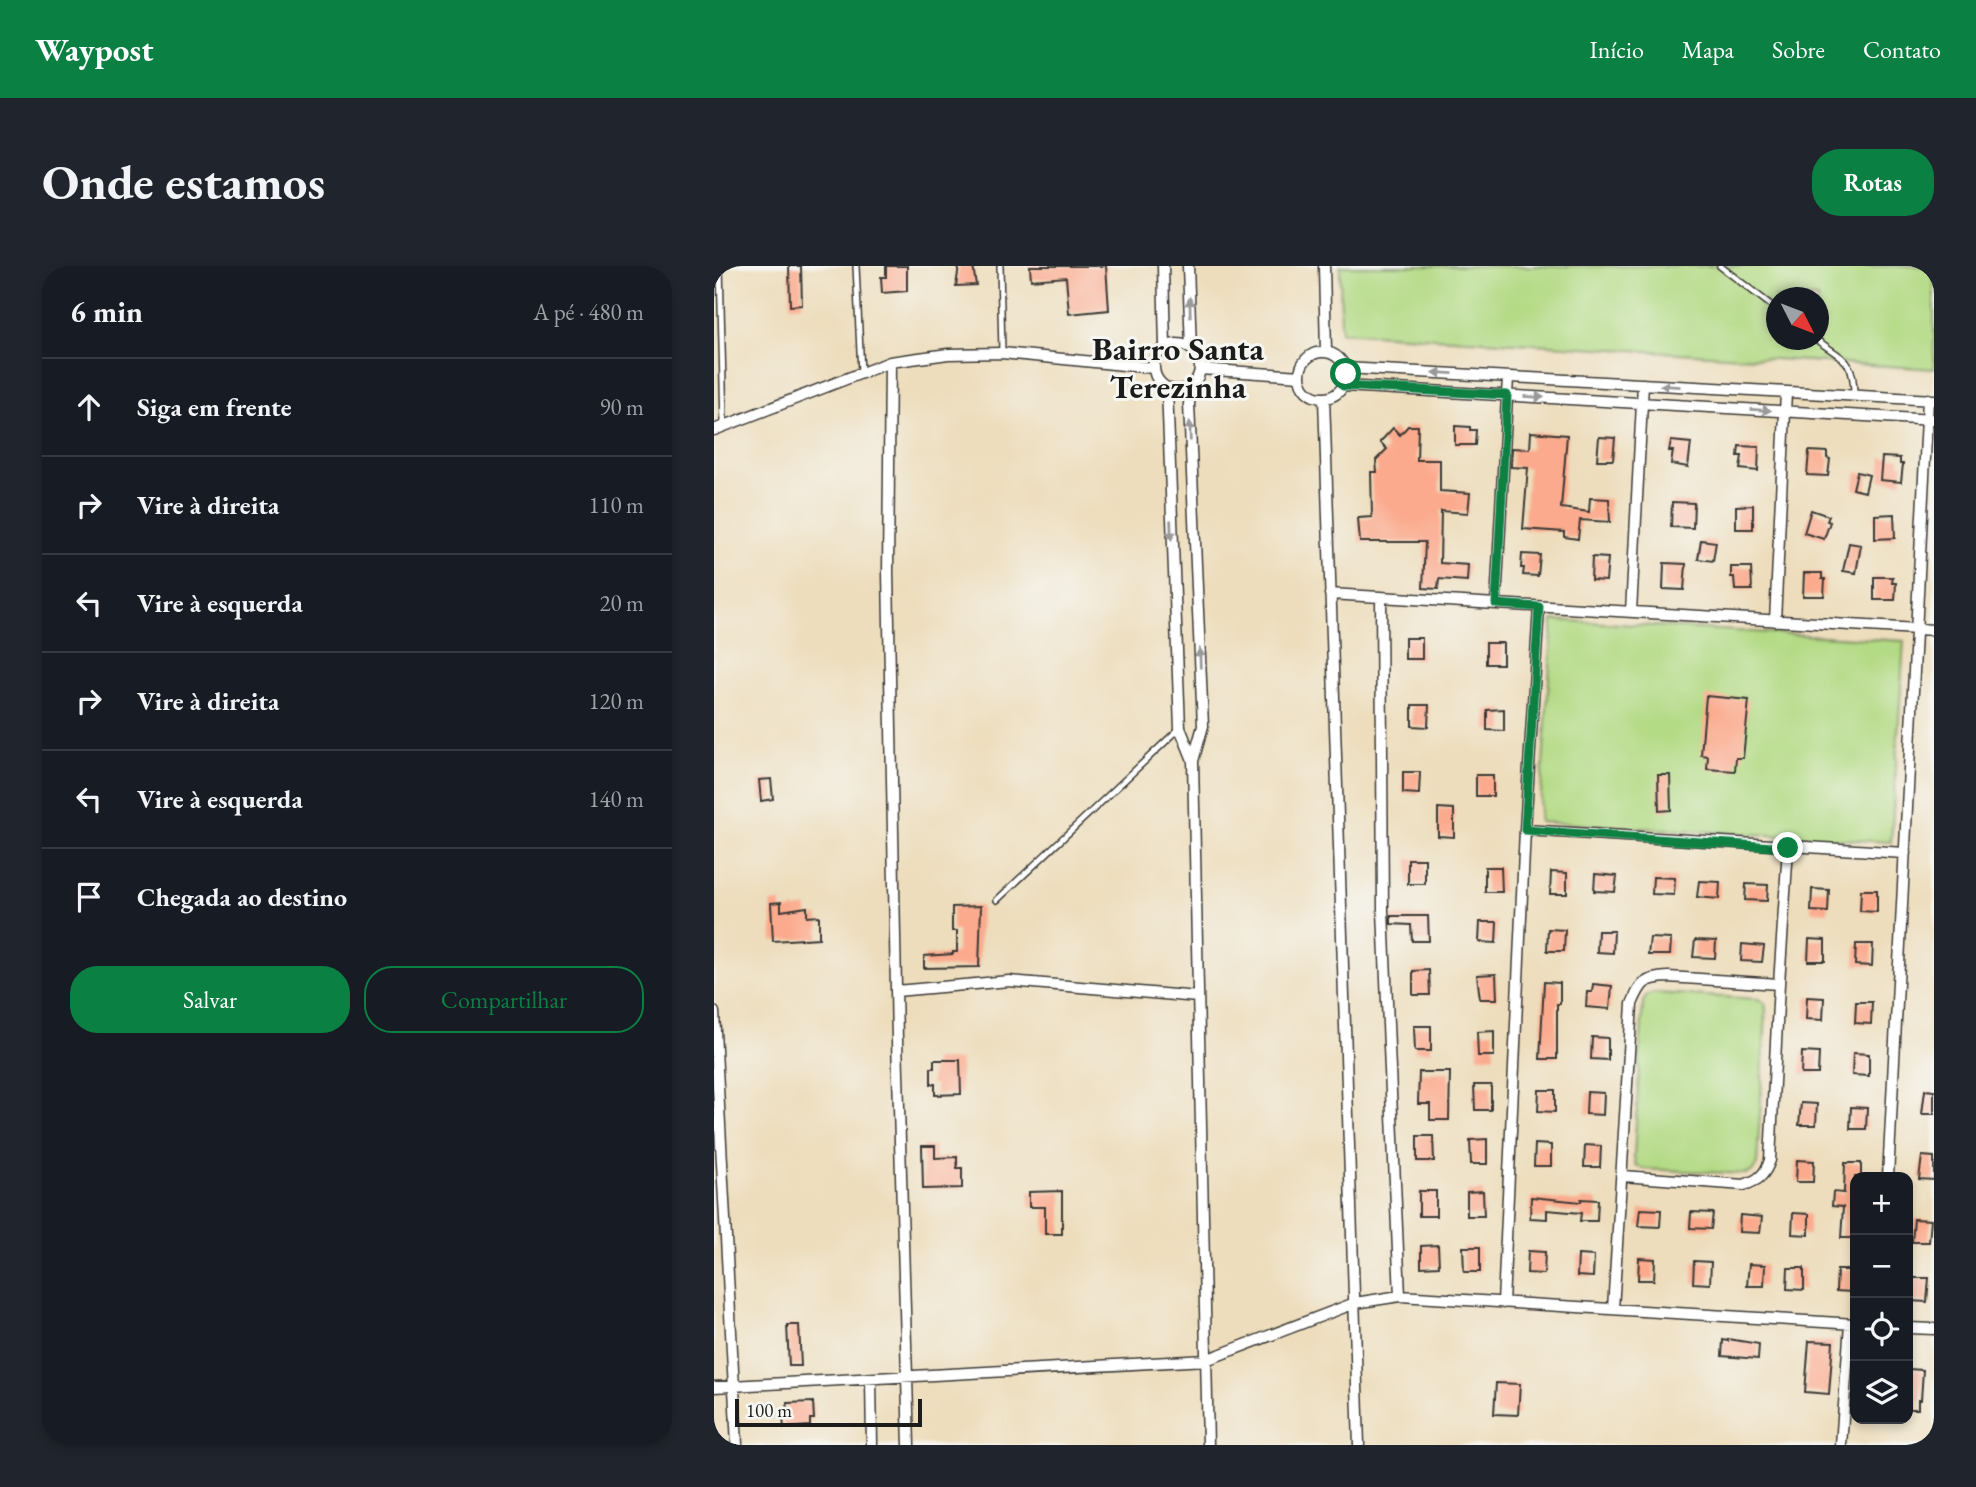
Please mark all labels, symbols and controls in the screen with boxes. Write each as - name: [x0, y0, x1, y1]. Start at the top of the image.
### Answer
- text: Waypost: [35, 28, 154, 71]
- text: Início: [1590, 34, 1644, 65]
- text: Mapa: [1682, 34, 1734, 65]
- text: Sobre: [1772, 34, 1825, 65]
- text: Contato: [1863, 34, 1941, 65]
- button: Rotas: [1812, 149, 1934, 216]
- text: Onde estamos: [42, 150, 325, 214]
- north arrow: [1766, 287, 1829, 350]
- text: 6 min: [70, 292, 143, 331]
- one-way arrow: [1184, 296, 1195, 318]
- text: A pé · 480 m: [533, 297, 644, 327]
- district label: Bairro Santa Terezinha: [1092, 327, 1264, 408]
- route start: [1330, 358, 1361, 389]
- one-way arrow: [1432, 368, 1454, 379]
- one-way arrow: [1659, 380, 1681, 391]
- icon: ahead: [70, 388, 108, 426]
- text: Siga em frente: [137, 390, 292, 424]
- one-way arrow: [1523, 391, 1545, 402]
- text: 90 m: [599, 392, 644, 422]
- one-way arrow: [1750, 405, 1772, 416]
- one-way arrow: [1185, 419, 1196, 441]
- icon: right: [70, 486, 108, 524]
- text: Vire à direita: [137, 488, 279, 522]
- text: 110 m: [588, 490, 644, 520]
- one-way arrow: [1166, 519, 1177, 541]
- icon: left: [70, 584, 108, 622]
- text: Vire à esquerda: [137, 586, 303, 620]
- text: 20 m: [599, 588, 644, 618]
- one-way arrow: [1194, 647, 1205, 669]
- icon: right: [70, 682, 108, 720]
- text: Vire à direita: [137, 684, 279, 718]
- text: 120 m: [588, 686, 644, 716]
- icon: left: [70, 780, 108, 818]
- text: Vire à esquerda: [137, 782, 303, 816]
- text: 140 m: [588, 784, 644, 814]
- route end: [1772, 832, 1803, 863]
- icon: arrive: [70, 878, 108, 916]
- text: Chegada ao destino: [137, 880, 347, 914]
- button: Salvar: [70, 966, 350, 1033]
- button: Compartilhar: [364, 966, 644, 1033]
- map controls: [1850, 1172, 1913, 1424]
- button: +: [1850, 1172, 1913, 1235]
- button: −: [1850, 1235, 1913, 1298]
- button: locate: [1850, 1298, 1913, 1361]
- button: layers: [1850, 1361, 1913, 1424]
- scale bar: [735, 1396, 922, 1428]
- text: 100 m: [746, 1398, 792, 1423]

